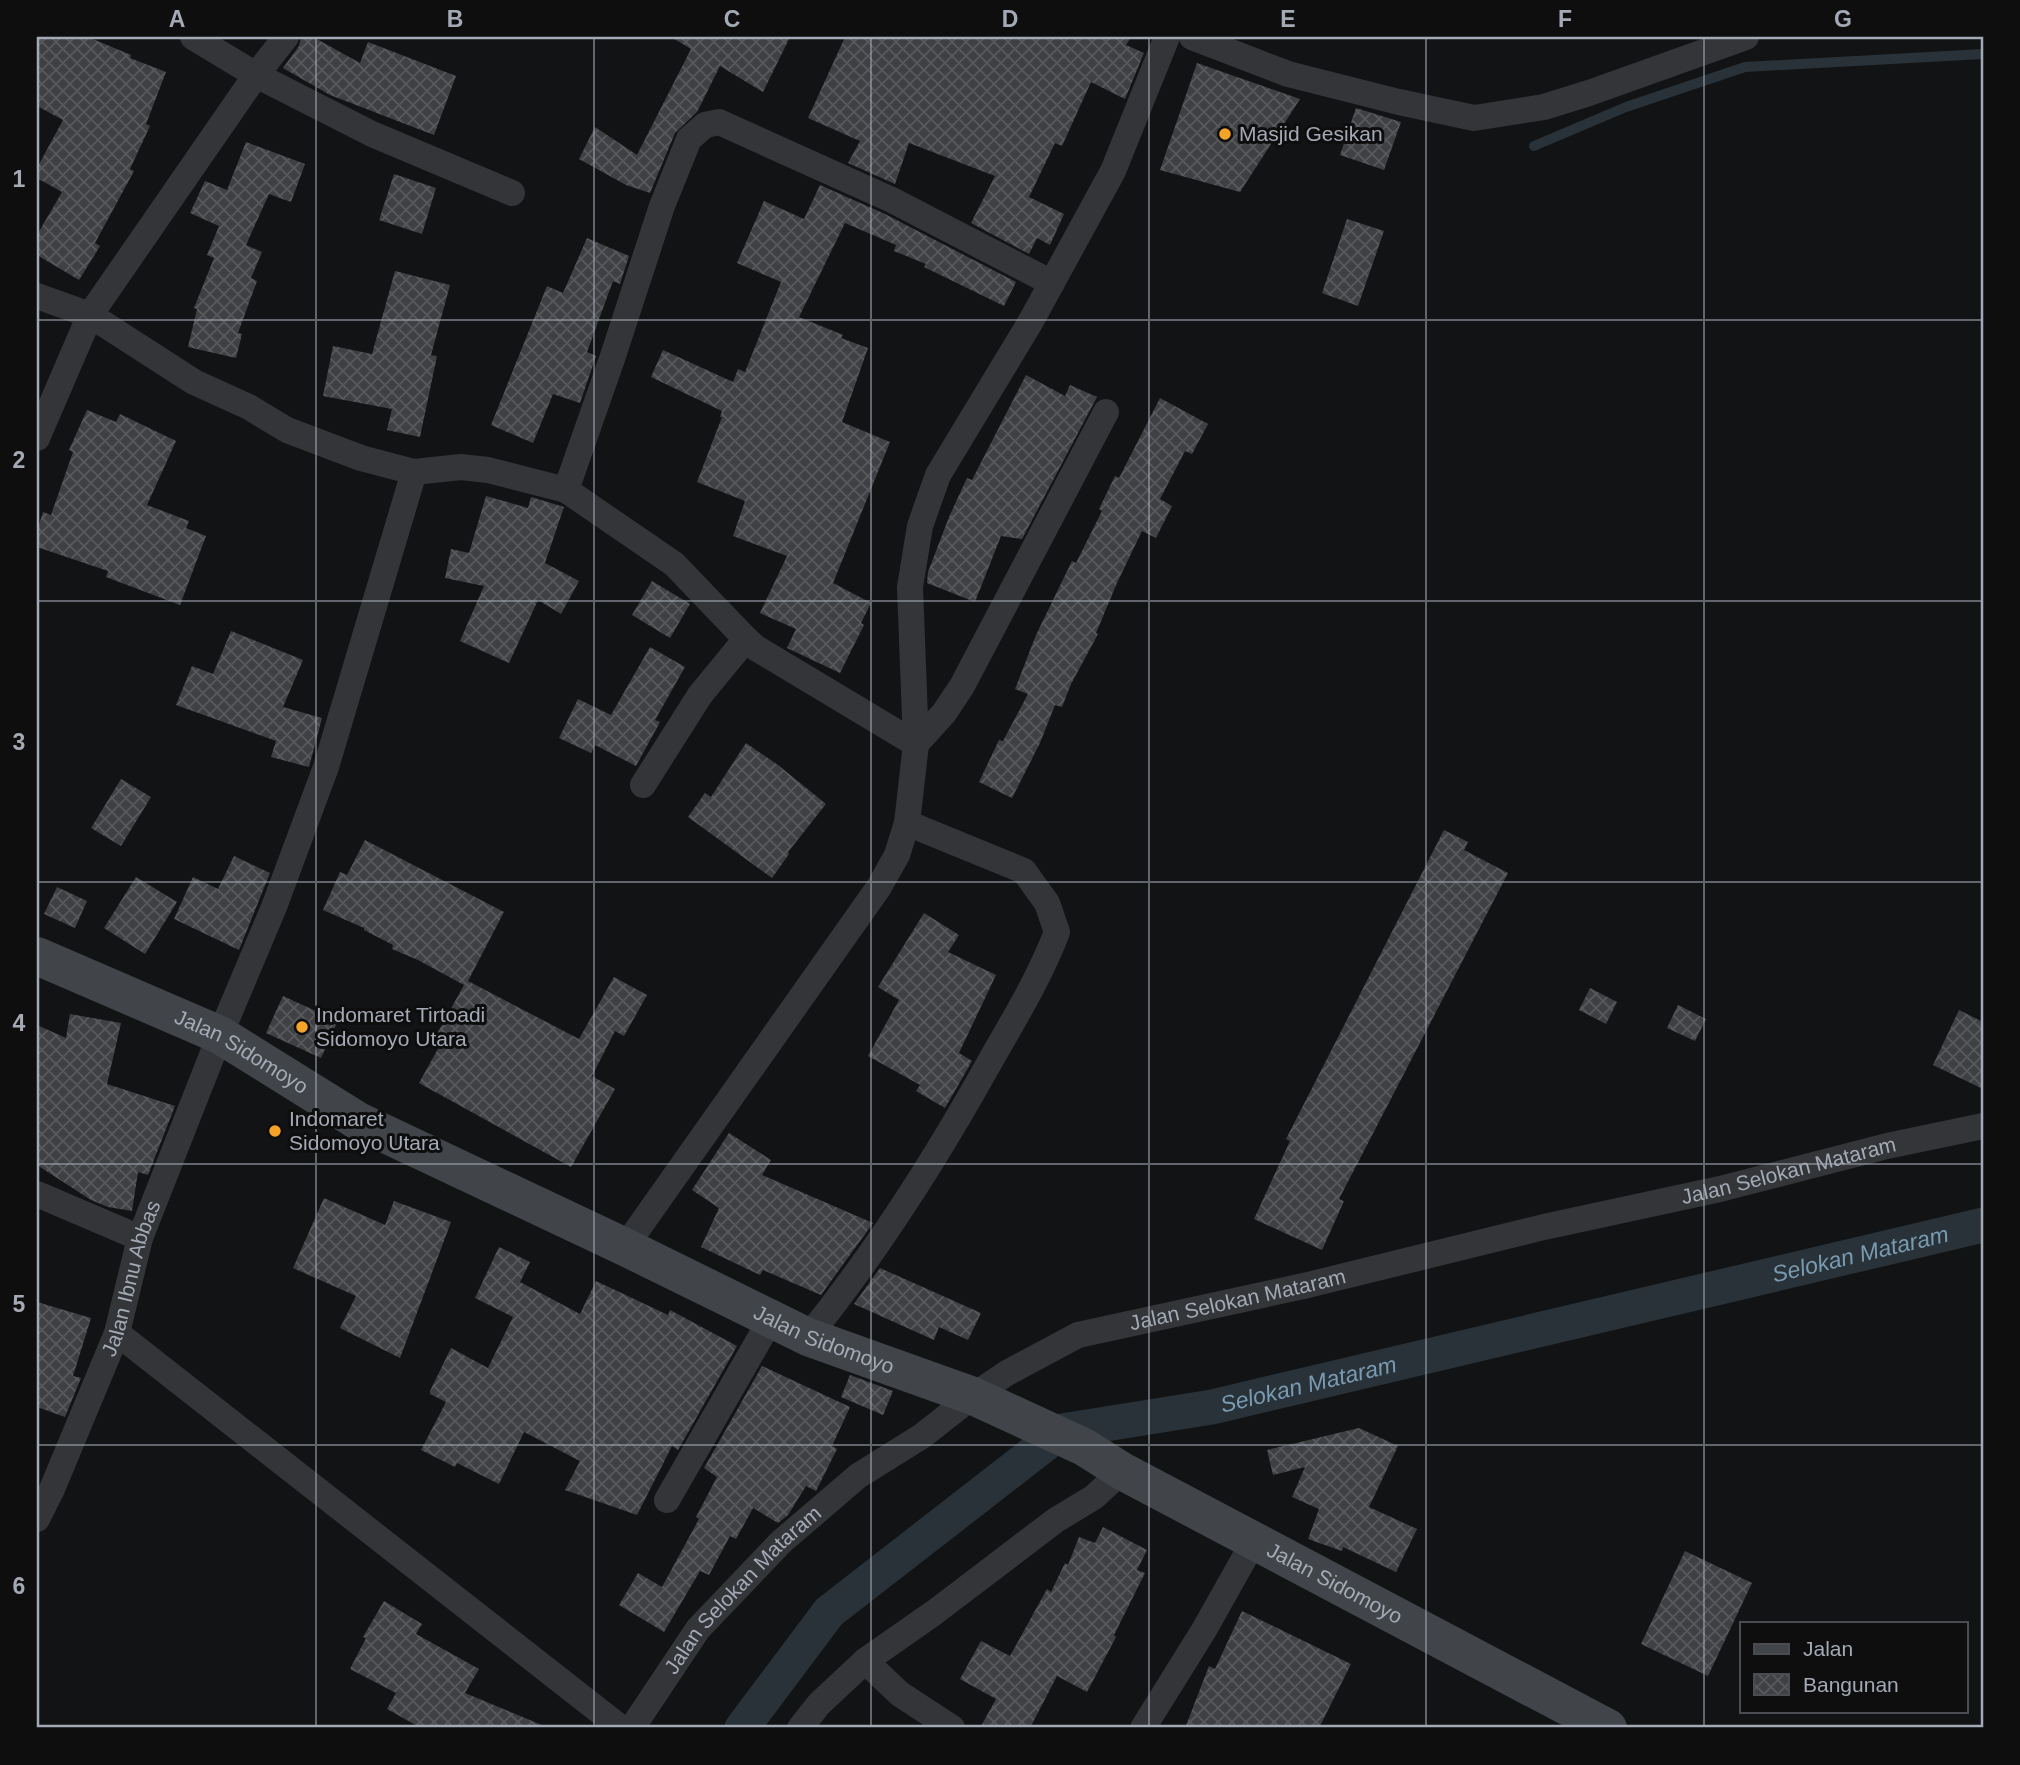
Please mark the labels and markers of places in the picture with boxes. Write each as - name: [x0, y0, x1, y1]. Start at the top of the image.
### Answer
- place label: Masjid Gesikan: [1239, 122, 1383, 145]
- marker: Masjid Gesikan: [1217, 126, 1233, 142]
- place label: Indomaret Tirtoadi Sidomoyo Utara: [316, 1003, 485, 1050]
- marker: Indomaret Tirtoadi Sidomoyo Utara: [294, 1019, 310, 1035]
- place label: Indomaret Sidomoyo Utara: [289, 1107, 440, 1154]
- marker: Indomaret Sidomoyo Utara: [267, 1123, 283, 1139]

